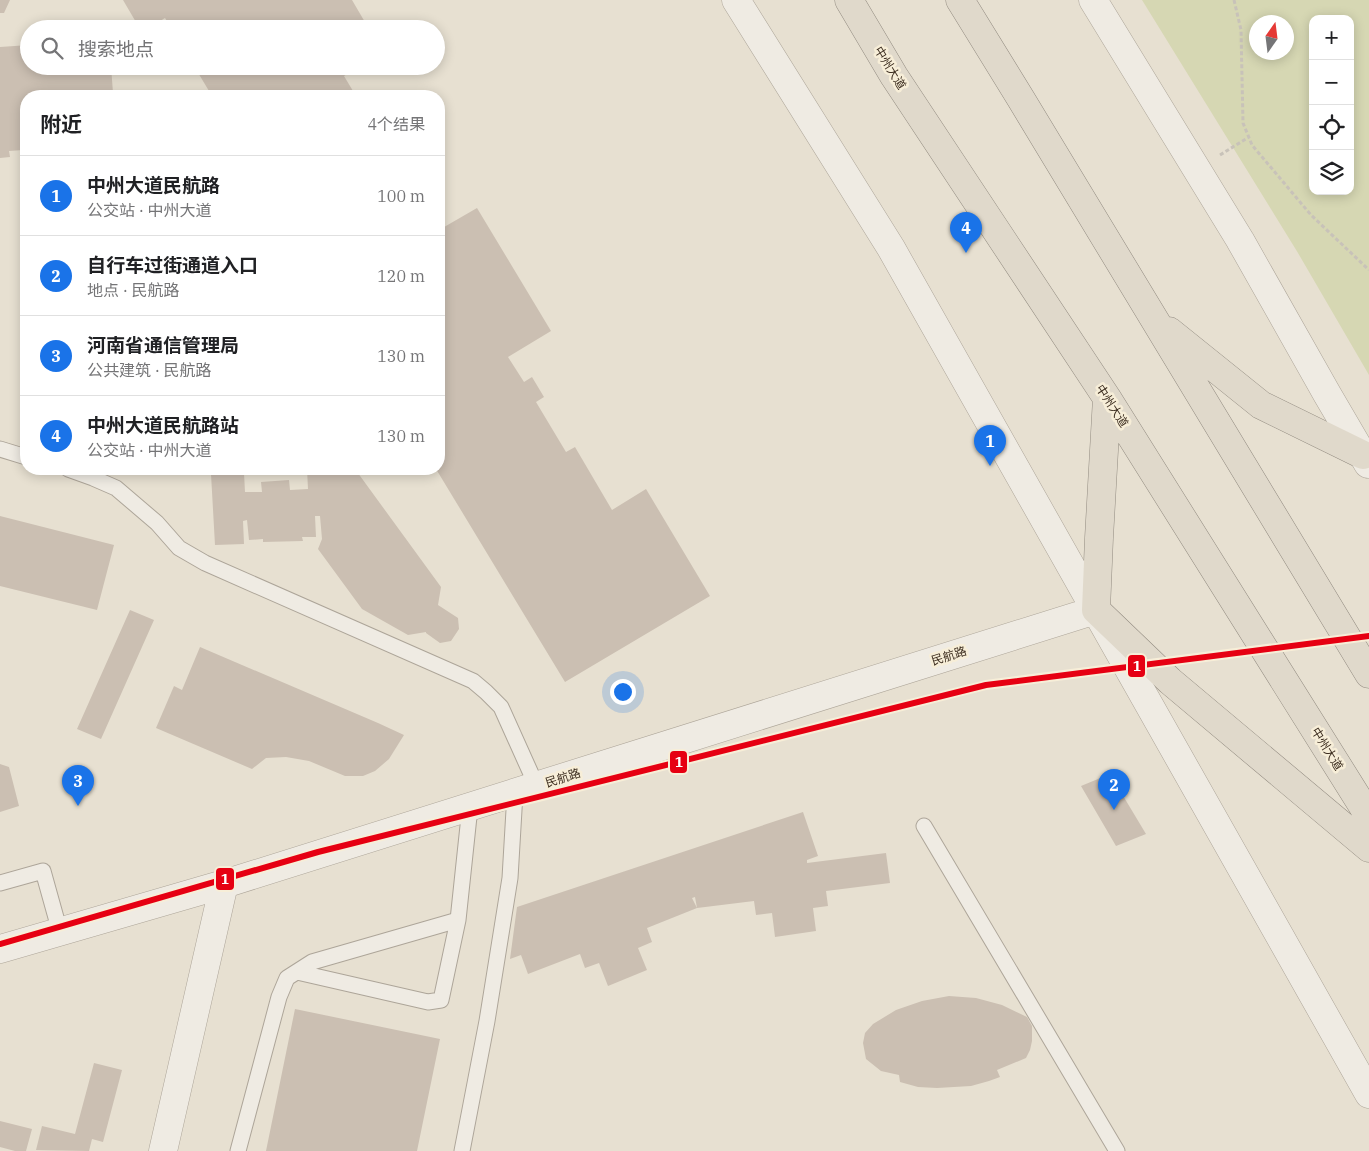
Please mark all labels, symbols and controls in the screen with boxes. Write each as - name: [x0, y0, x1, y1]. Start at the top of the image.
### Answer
- north arrow: [1249, 15, 1294, 60]
- map controls: [1309, 15, 1354, 195]
- button: +: [1309, 15, 1354, 60]
- search box: [20, 20, 445, 75]
- icon: search: [38, 34, 66, 62]
- text: 搜索地点: [78, 37, 154, 61]
- street label: 中州大道: [871, 43, 910, 92]
- button: −: [1309, 60, 1354, 105]
- button: locate: [1309, 105, 1354, 150]
- text: 附近: [40, 110, 82, 138]
- text: 4个结果: [367, 114, 425, 134]
- button: layers: [1309, 150, 1354, 195]
- text: 中州大道民航路: [87, 173, 220, 197]
- text: 1: [51, 186, 61, 206]
- text: 100 m: [377, 186, 425, 206]
- text: 公交站 · 中州大道: [87, 200, 212, 220]
- pin: 4: [950, 212, 982, 253]
- text: 自行车过街通道入口: [87, 253, 258, 277]
- text: 2: [51, 266, 61, 286]
- text: 120 m: [377, 266, 425, 286]
- text: 地点 · 民航路: [87, 280, 180, 300]
- text: 河南省通信管理局: [87, 333, 239, 357]
- text: 3: [51, 346, 61, 366]
- text: 130 m: [377, 346, 425, 366]
- text: 公共建筑 · 民航路: [87, 360, 212, 380]
- street label: 中州大道: [1093, 382, 1132, 430]
- text: 中州大道民航路站: [87, 413, 239, 437]
- pin: 1: [974, 425, 1006, 466]
- text: 4: [51, 426, 61, 446]
- text: 130 m: [377, 426, 425, 446]
- text: 公交站 · 中州大道: [87, 440, 212, 460]
- street label: 民航路: [929, 643, 968, 668]
- line badge: 1: [1127, 654, 1146, 678]
- text: 1: [1133, 657, 1141, 675]
- your location: [610, 679, 636, 705]
- street label: 中州大道: [1308, 724, 1347, 773]
- line badge: 1: [669, 750, 688, 774]
- text: 1: [675, 753, 683, 771]
- pin: 3: [62, 765, 94, 806]
- street label: 民航路: [543, 765, 582, 790]
- pin: 2: [1098, 769, 1130, 810]
- line badge: 1: [215, 867, 235, 891]
- text: 1: [221, 870, 229, 888]

